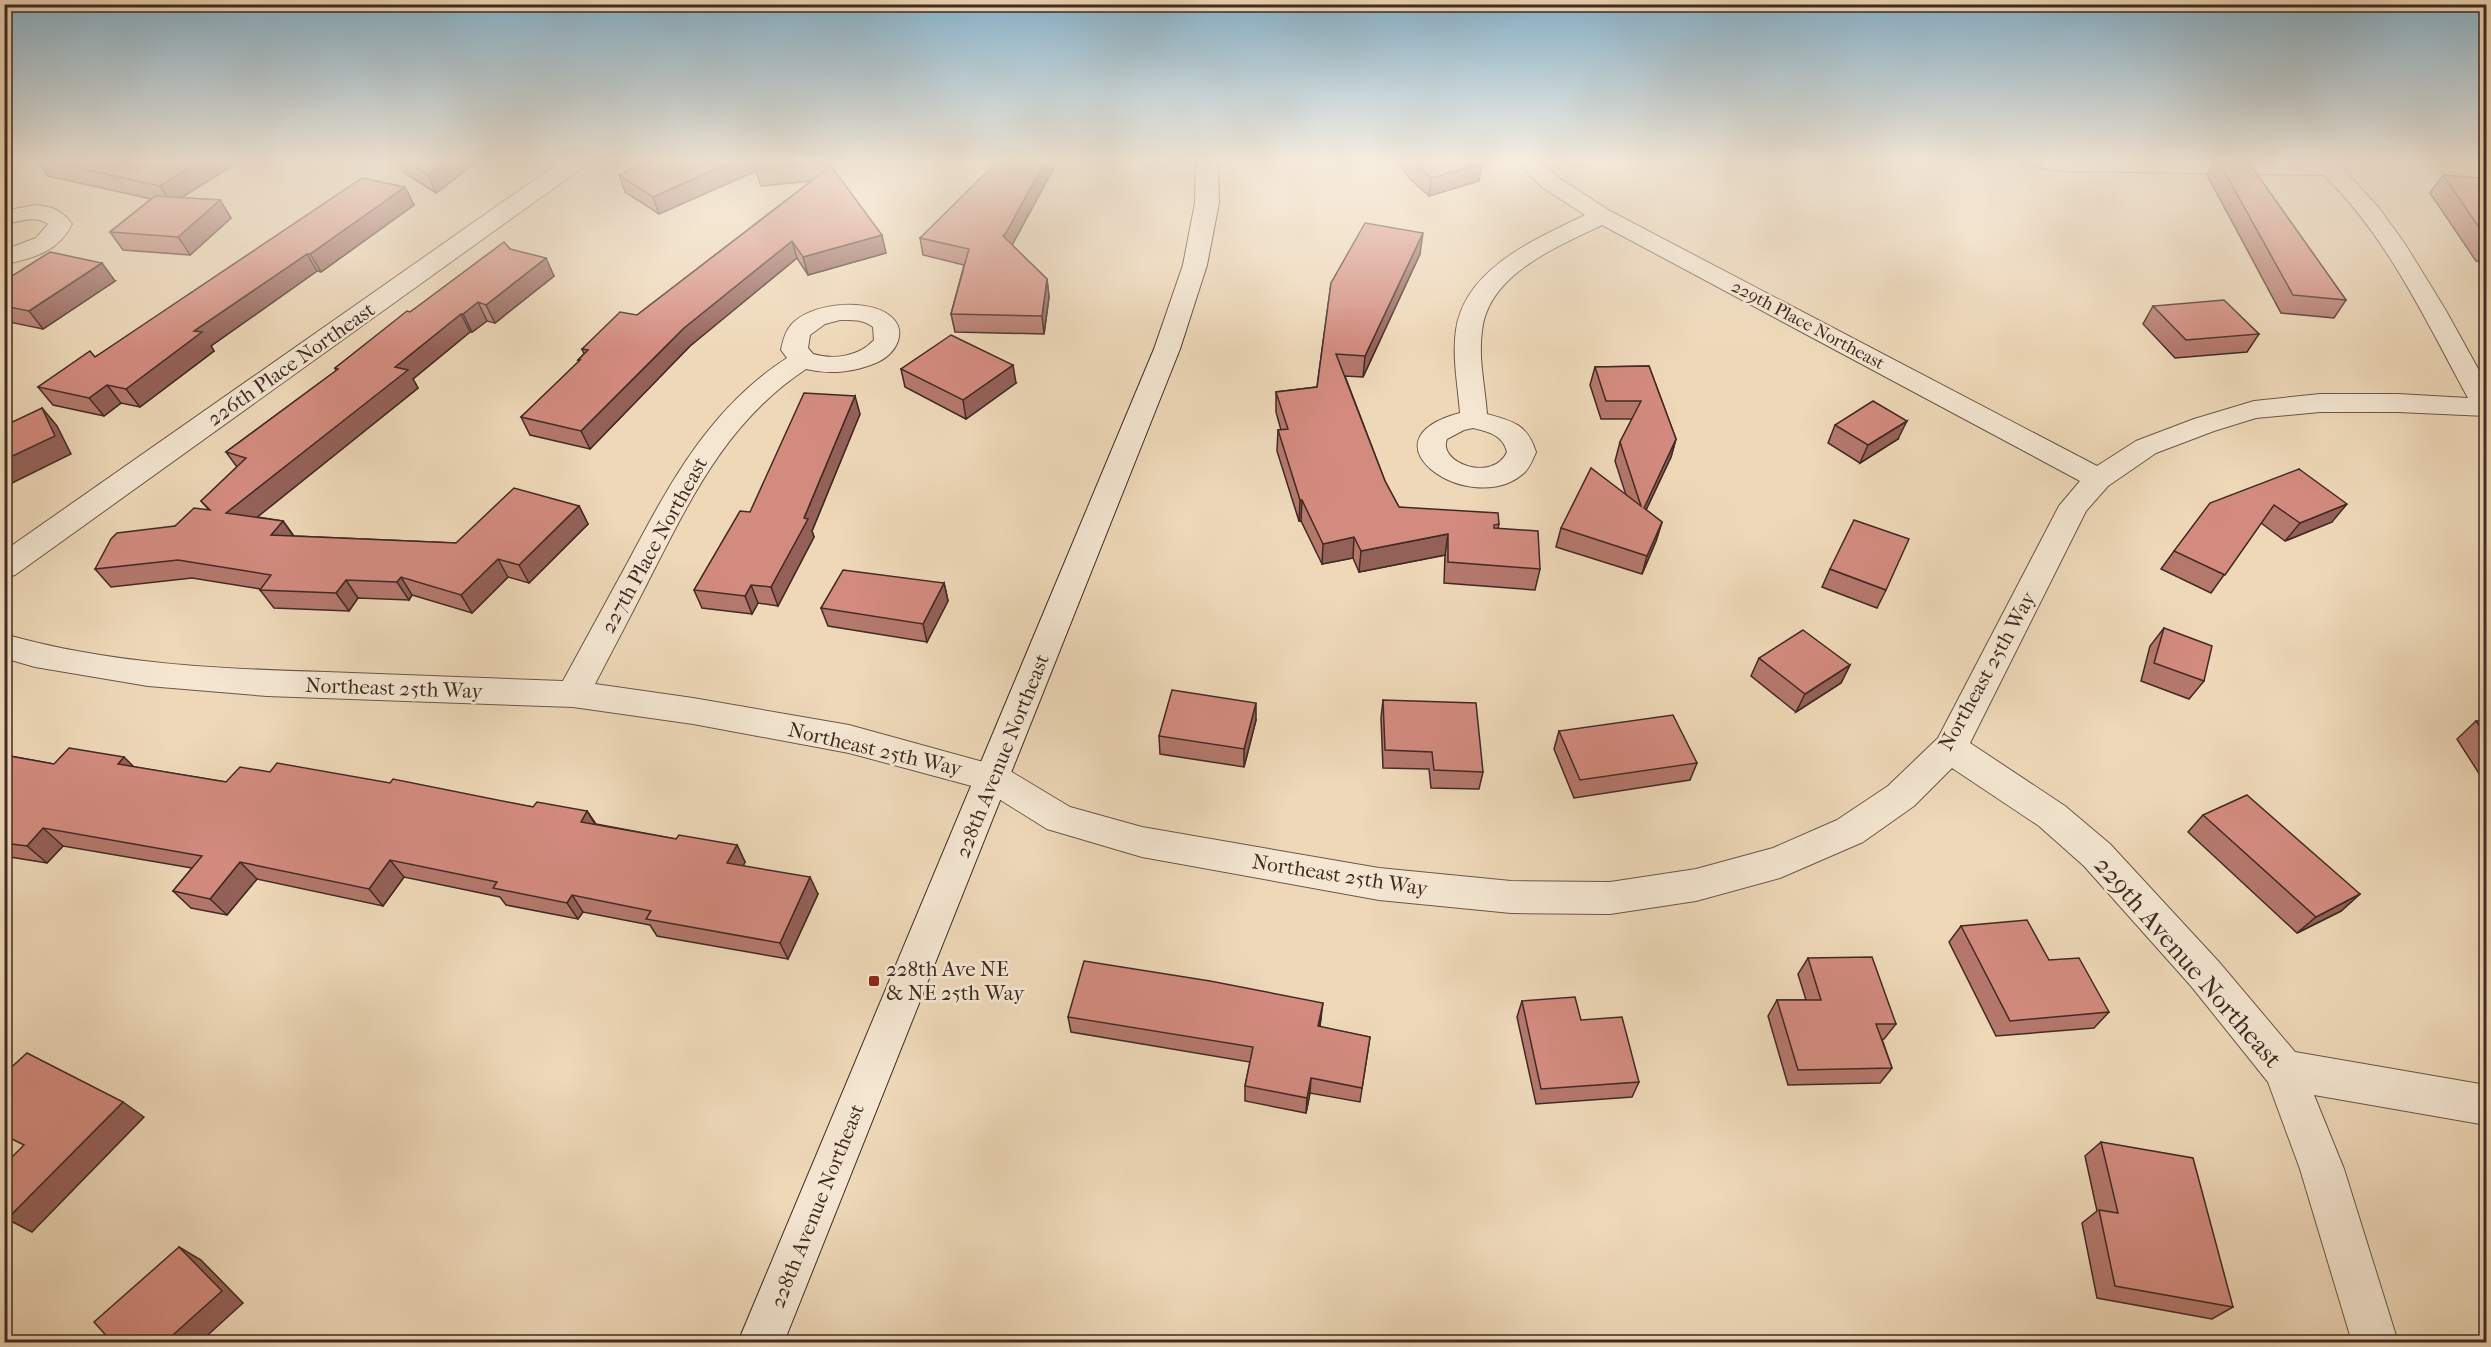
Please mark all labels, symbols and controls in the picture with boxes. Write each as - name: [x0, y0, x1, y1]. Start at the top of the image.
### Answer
- street label: 229th Place Northeast: [1728, 276, 1888, 374]
- street label: 226th Place Northeast: [203, 297, 380, 431]
- street label: 227th Place Northeast: [596, 452, 713, 637]
- street label: Northeast 25th Way: [1933, 587, 2041, 754]
- street label: 228th Avenue Northeast: [950, 650, 1054, 861]
- street label: Northeast 25th Way: [305, 673, 484, 703]
- street label: Northeast 25th Way: [786, 717, 965, 781]
- street label: Northeast 25th Way: [1250, 849, 1430, 901]
- street label: 229th Avenue Northeast: [2088, 850, 2289, 1075]
- place label: 228th Ave NE & NE 25th Way: [886, 957, 1025, 1005]
- marker: 228th Ave NE & NE 25th Way: [867, 974, 881, 988]
- street label: 228th Avenue Northeast: [765, 1100, 869, 1311]

